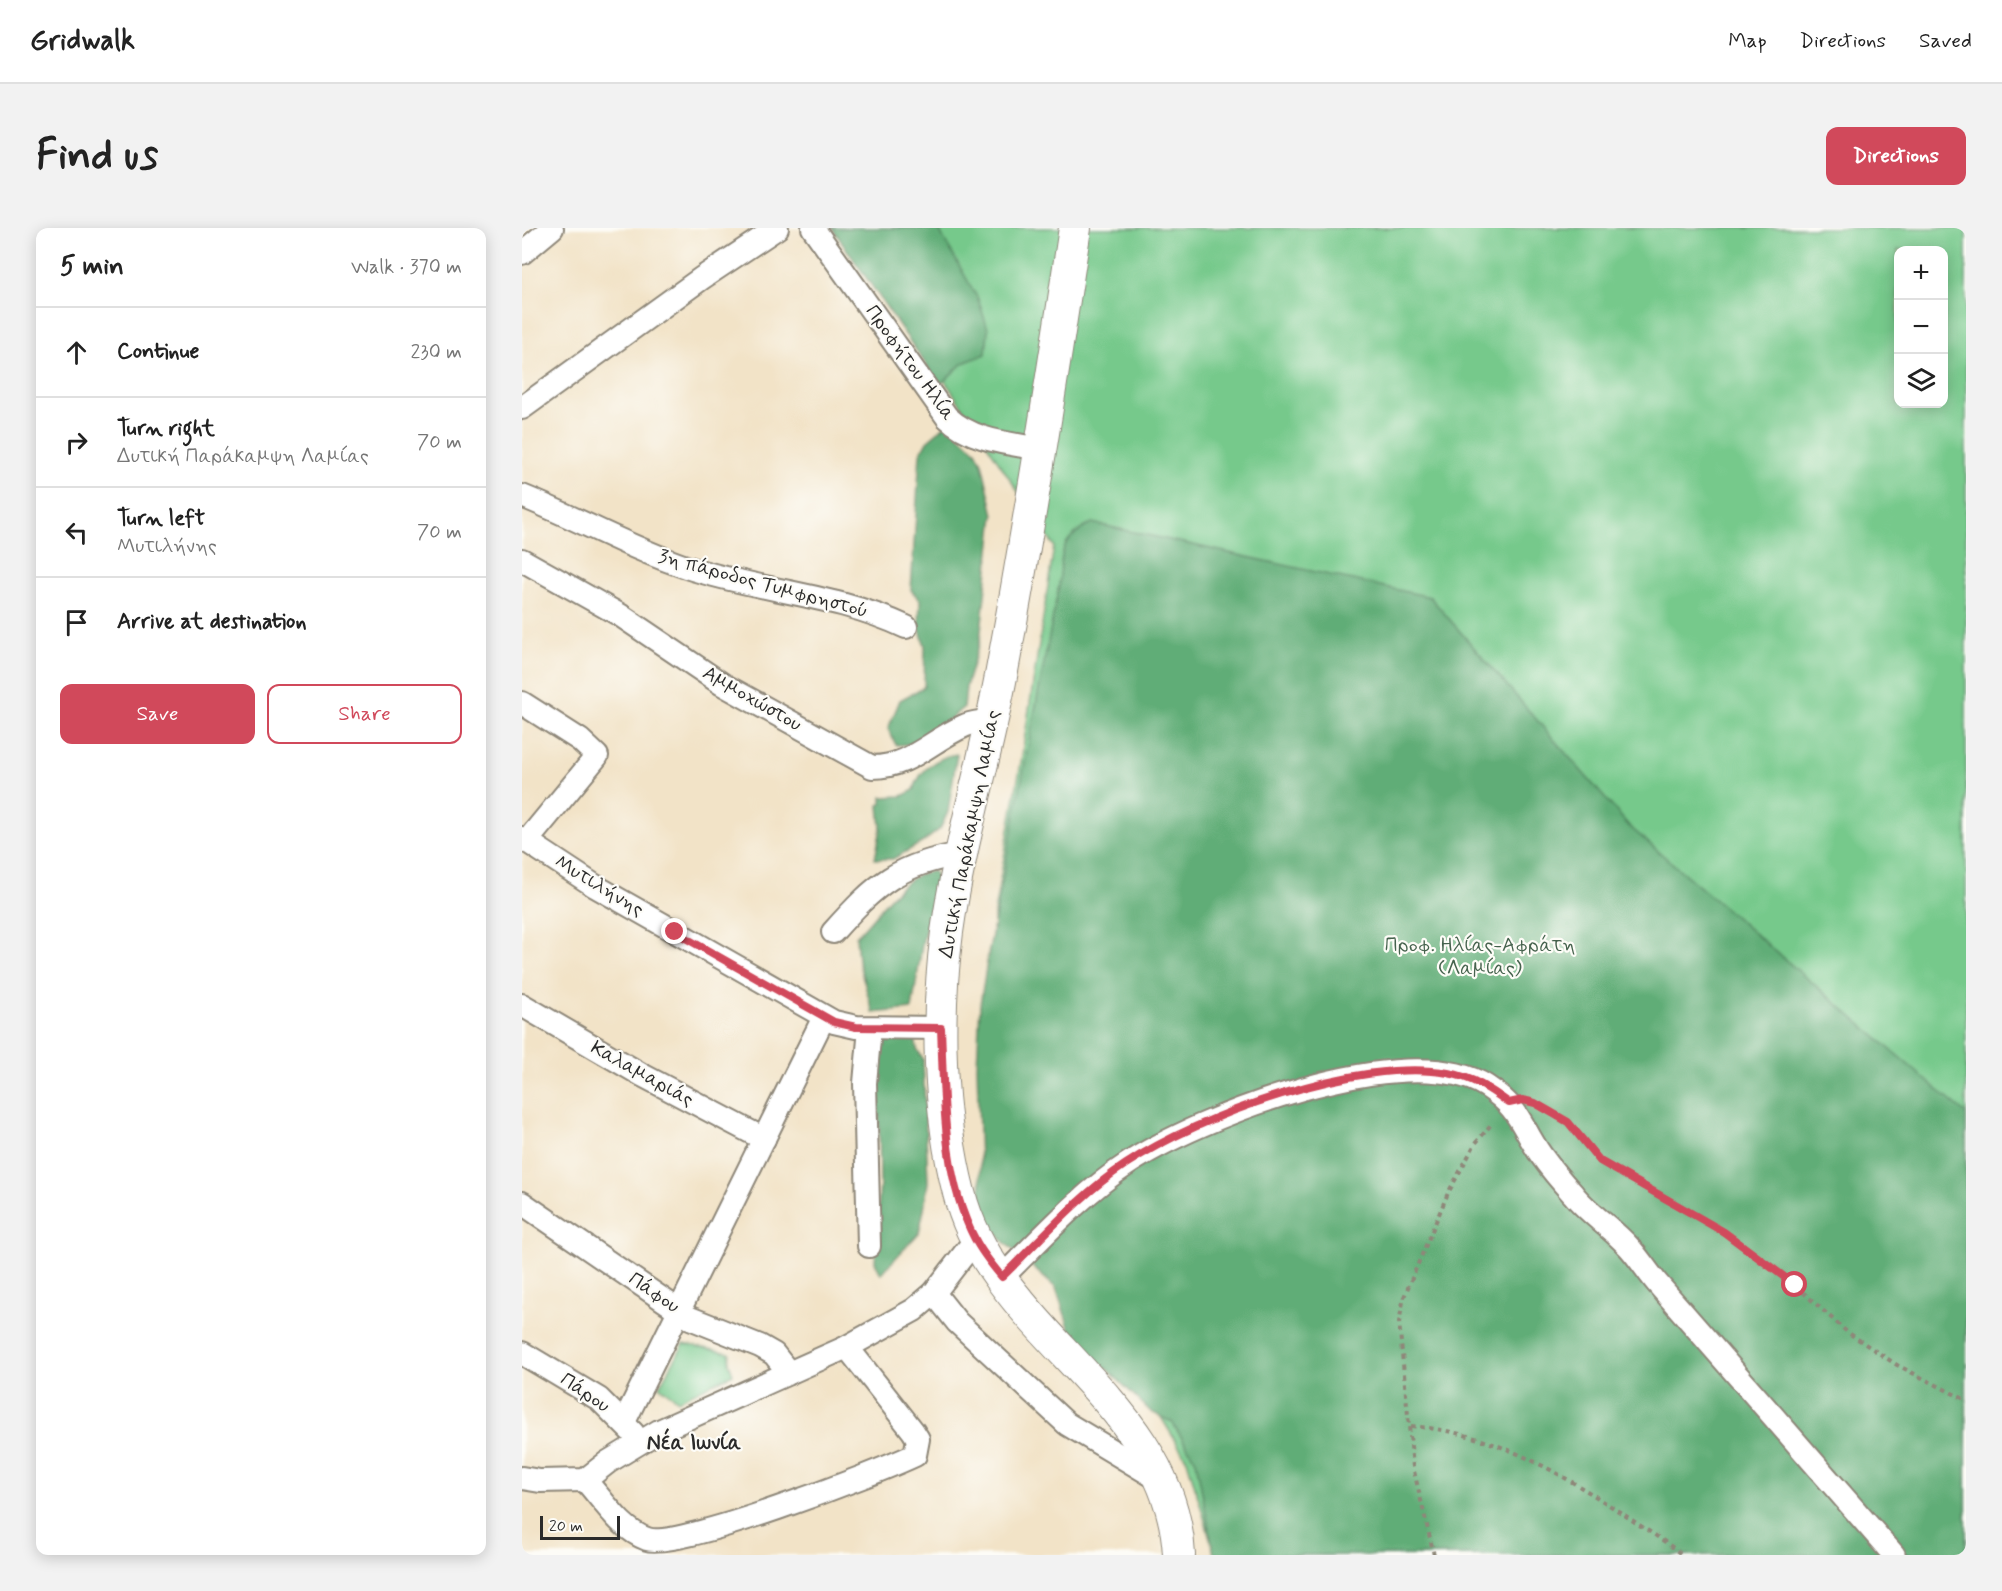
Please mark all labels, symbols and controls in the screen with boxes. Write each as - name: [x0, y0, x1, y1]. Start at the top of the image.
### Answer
- text: Gridwalk: [30, 23, 135, 60]
- text: Map: [1728, 27, 1767, 55]
- text: Directions: [1800, 27, 1886, 55]
- text: Saved: [1919, 27, 1972, 55]
- button: Directions: [1826, 127, 1966, 185]
- text: Find us: [36, 129, 158, 184]
- map controls: [1894, 246, 1948, 408]
- button: +: [1894, 246, 1948, 300]
- text: 5 min: [60, 250, 124, 284]
- text: Walk · 370 m: [351, 254, 462, 281]
- street label: Προφήτου Ηλία: [859, 300, 961, 427]
- button: −: [1894, 300, 1948, 354]
- icon: ahead: [60, 336, 93, 369]
- text: Continue: [117, 338, 199, 366]
- text: 230 m: [410, 339, 462, 366]
- button: layers: [1894, 354, 1948, 408]
- text: Turn right: [117, 415, 215, 443]
- icon: right: [60, 426, 93, 459]
- text: 70 m: [417, 429, 462, 456]
- text: Δυτική Παράκαμψη Λαμίας: [117, 443, 369, 470]
- text: Turn left: [117, 505, 205, 533]
- icon: left: [60, 516, 93, 549]
- text: 70 m: [417, 519, 462, 546]
- text: Μυτιλήνης: [117, 533, 217, 560]
- street label: 3η πάροδος Τυμφρηστού: [655, 543, 871, 625]
- icon: arrive: [60, 606, 93, 639]
- text: Arrive at destination: [117, 608, 307, 636]
- street label: Αμμοχώστου: [697, 660, 807, 738]
- button: Save: [60, 684, 255, 744]
- button: Share: [267, 684, 462, 744]
- street label: Δυτική Παράκαμψη Λαμίας: [933, 708, 1007, 960]
- street label: Μυτιλήνης: [549, 849, 649, 923]
- route end: [661, 918, 687, 944]
- park label: Προφ. Ηλίας-Αφράτη (Λαμίας): [1385, 932, 1575, 982]
- street label: Καλαμαριάς: [586, 1035, 699, 1114]
- street label: Πάφου: [623, 1266, 685, 1320]
- route start: [1781, 1271, 1807, 1297]
- street label: Πάρου: [555, 1367, 615, 1419]
- district label: Νέα Ιωνία: [647, 1428, 742, 1457]
- scale bar: [540, 1513, 620, 1540]
- text: 20 m: [549, 1516, 583, 1537]

